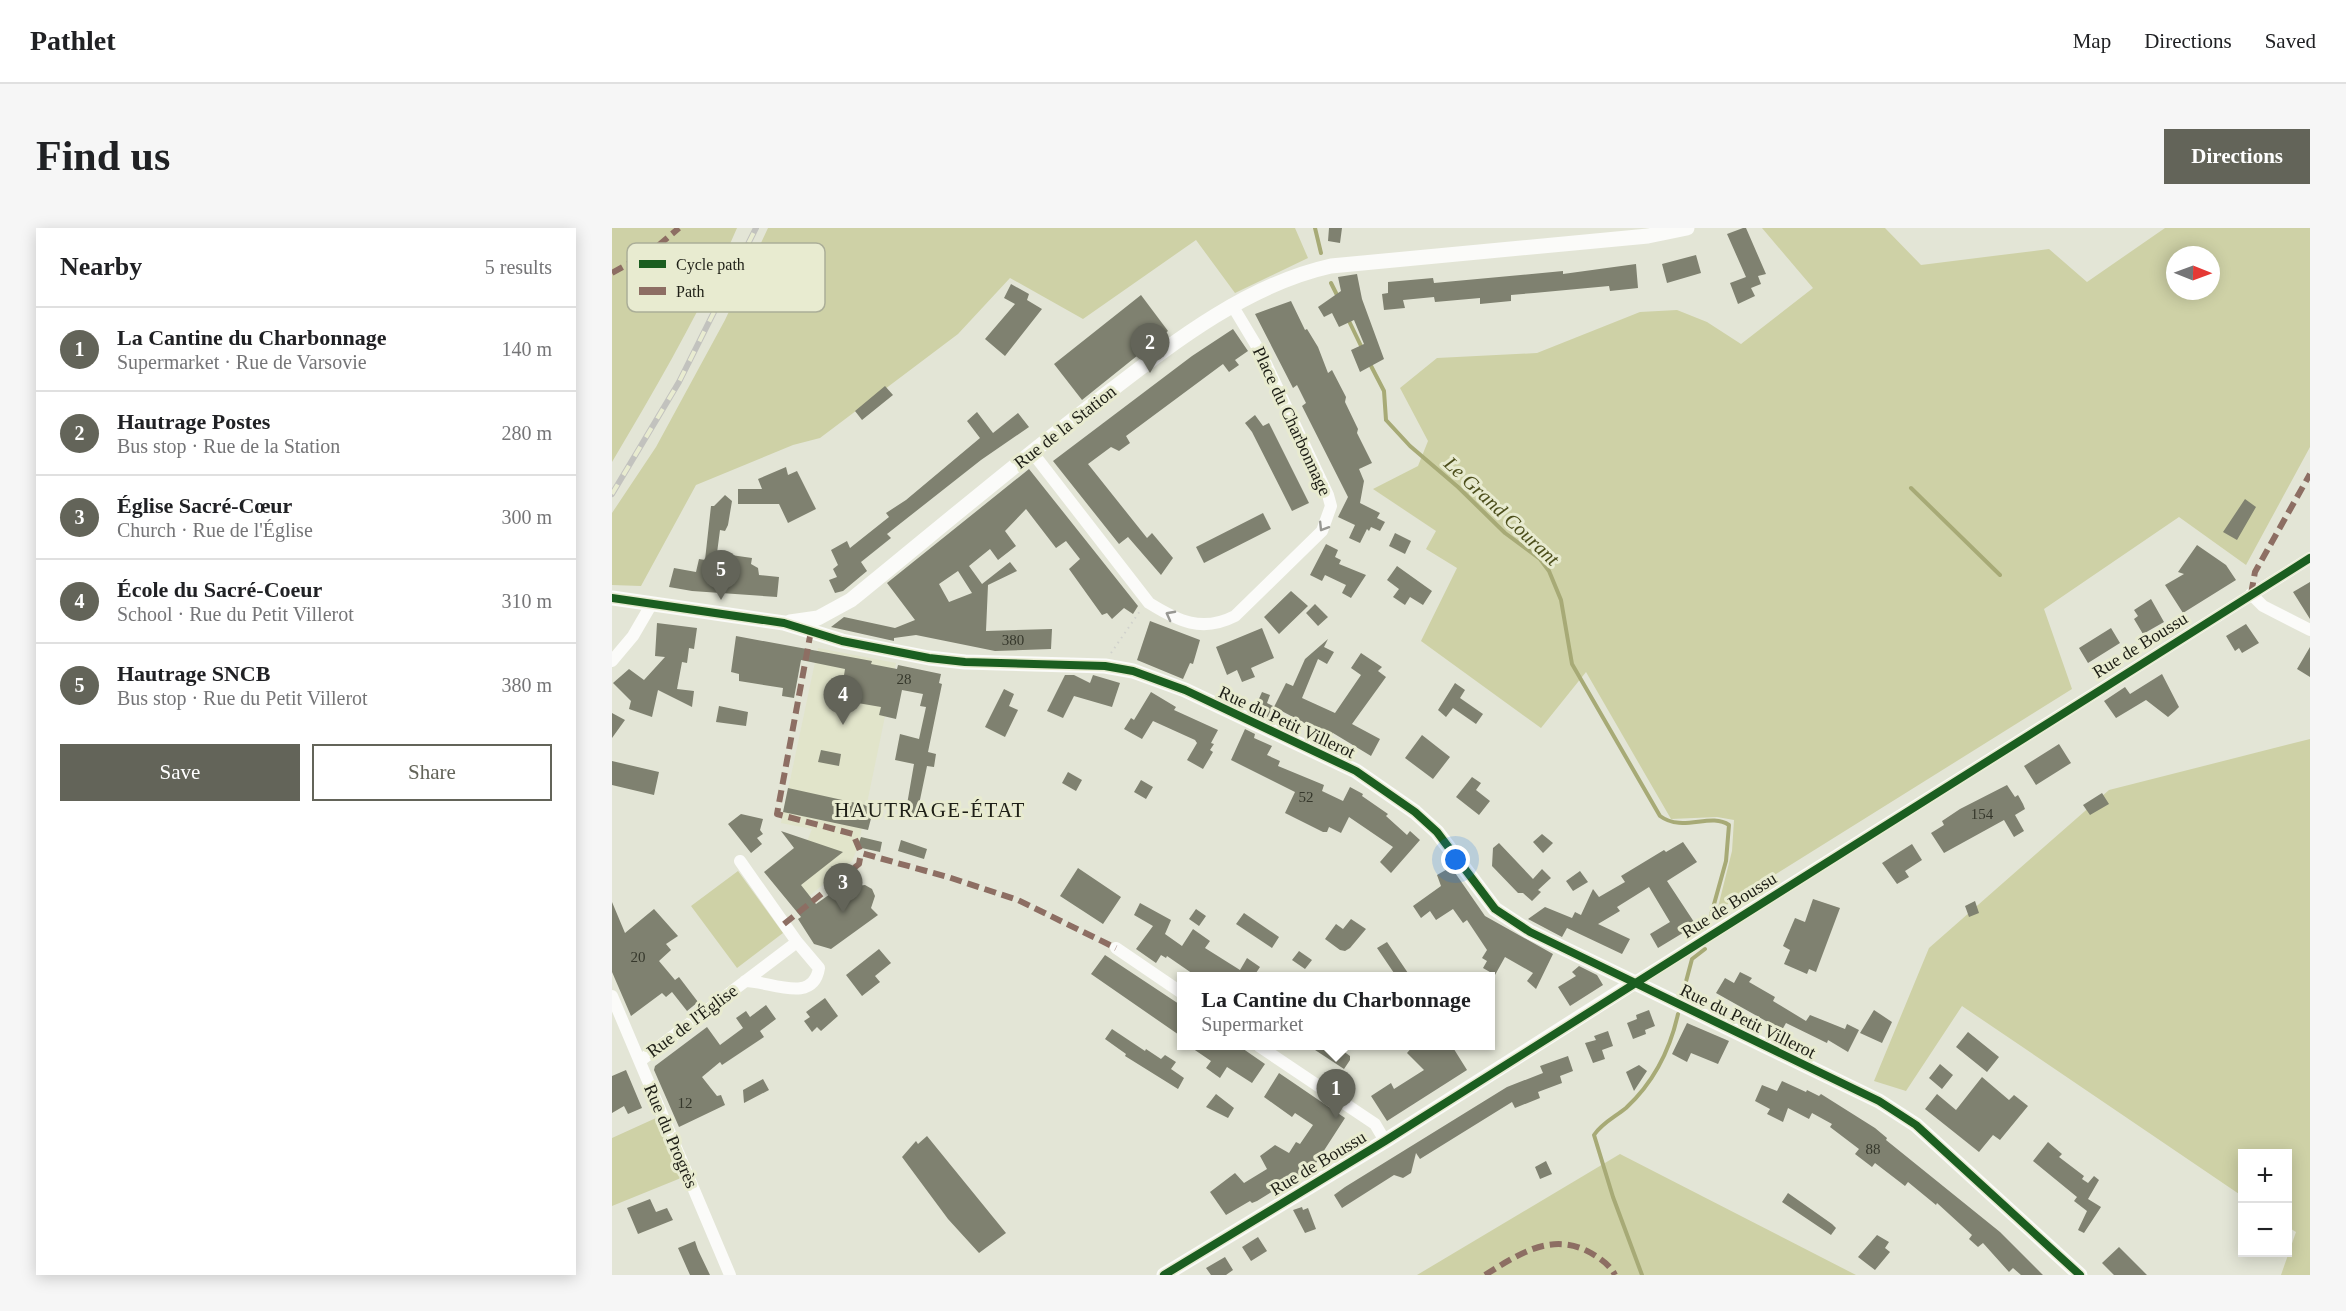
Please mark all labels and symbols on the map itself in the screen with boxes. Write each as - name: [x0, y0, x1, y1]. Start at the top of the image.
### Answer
- legend: [627, 243, 825, 312]
- north arrow: [2166, 246, 2220, 300]
- text: Cycle path: [676, 256, 745, 274]
- text: Path: [676, 283, 704, 300]
- pin: 2: [1130, 324, 1170, 373]
- street label: Place du Charbonnage: [1249, 343, 1335, 499]
- street label: Rue de la Station: [1010, 381, 1120, 473]
- water label: Le Grand Courant: [1439, 451, 1564, 570]
- one-way arrow: [1318, 521, 1330, 531]
- pin: 5: [702, 550, 740, 600]
- street label: Rue de Boussu: [2089, 608, 2191, 682]
- one-way arrow: [1165, 611, 1176, 622]
- house number: 380: [1002, 632, 1024, 648]
- house number: 28: [897, 671, 912, 687]
- pin: 4: [824, 676, 862, 725]
- street label: Rue du Petit Villerot: [1216, 682, 1358, 762]
- house number: 52: [1299, 789, 1314, 805]
- district label: HAUTRAGE-ÉTAT: [834, 798, 1026, 822]
- house number: 154: [1971, 806, 1994, 822]
- your location: [1441, 845, 1470, 874]
- pin: 3: [824, 864, 862, 913]
- street label: Rue de Boussu: [1678, 868, 1780, 942]
- house number: 20: [631, 949, 646, 965]
- street label: Rue de l'Église: [642, 980, 741, 1062]
- street label: Rue du Petit Villerot: [1677, 980, 1819, 1062]
- pin: 1: [1316, 1070, 1356, 1119]
- street label: Rue du Progrès: [640, 1081, 702, 1191]
- house number: 12: [678, 1095, 693, 1111]
- street label: Rue de Boussu: [1267, 1127, 1369, 1199]
- house number: 88: [1866, 1141, 1881, 1157]

